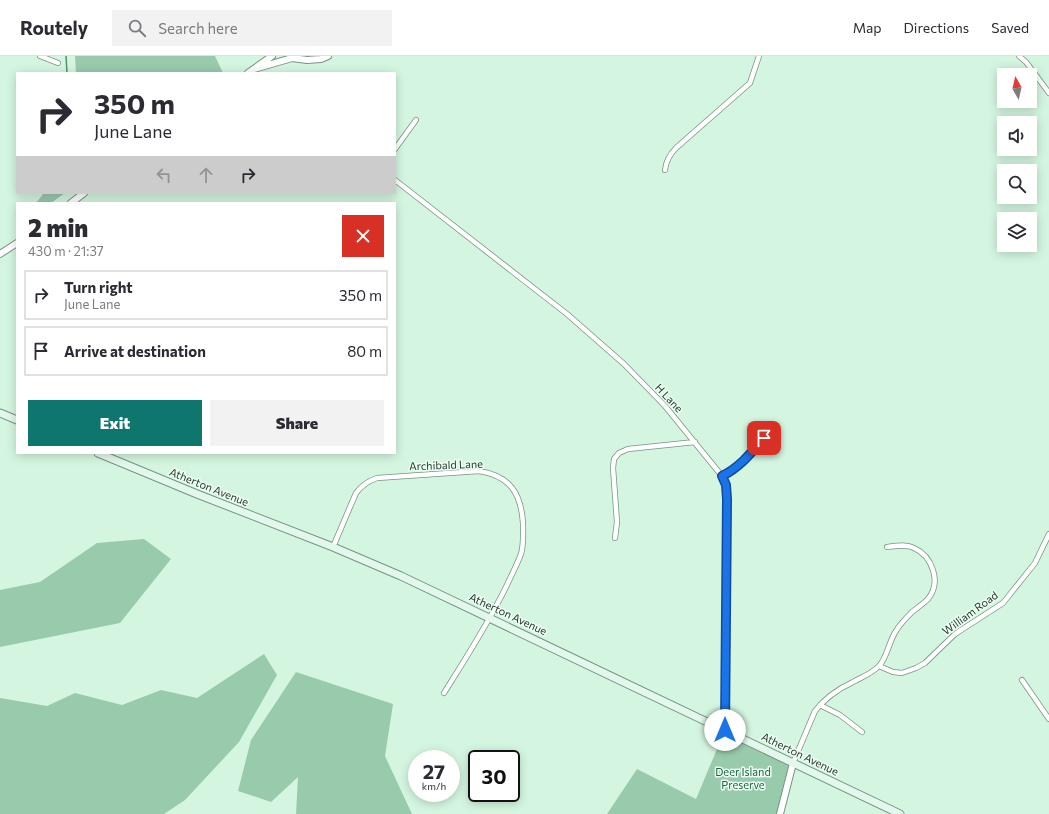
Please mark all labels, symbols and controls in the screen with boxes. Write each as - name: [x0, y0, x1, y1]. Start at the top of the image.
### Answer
- search box: [112, 10, 392, 46]
- text: Routely: [20, 16, 88, 39]
- icon: search: [126, 17, 148, 39]
- text: Search here: [158, 19, 238, 37]
- text: Map: [853, 19, 882, 36]
- text: Directions: [904, 19, 969, 36]
- text: Saved: [991, 19, 1029, 36]
- north arrow: [997, 68, 1037, 108]
- map controls: [997, 68, 1037, 252]
- text: 350 m: [94, 86, 175, 120]
- icon: right: [28, 88, 80, 140]
- button: sound: [997, 116, 1037, 156]
- text: June Lane: [94, 120, 172, 142]
- icon: left: [153, 164, 175, 186]
- icon: ahead: [195, 164, 217, 186]
- icon: right: [237, 164, 259, 186]
- button: search: [997, 164, 1037, 204]
- button: layers: [997, 212, 1037, 252]
- text: 2 min: [28, 213, 88, 242]
- button: close: [342, 215, 384, 257]
- text: 430 m · 21:37: [28, 243, 104, 259]
- text: Turn right: [64, 278, 133, 296]
- icon: right: [30, 284, 52, 306]
- text: 350 m: [339, 286, 382, 304]
- text: June Lane: [64, 296, 120, 312]
- icon: arrive: [30, 340, 52, 362]
- text: Arrive at destination: [64, 342, 206, 360]
- text: 80 m: [347, 342, 382, 360]
- street label: H Lane: [653, 381, 686, 415]
- button: Exit: [28, 400, 202, 446]
- button: Share: [210, 400, 384, 446]
- pin: [747, 421, 781, 455]
- icon: arrive: [753, 427, 775, 449]
- street label: Archibald Lane: [409, 457, 483, 472]
- street label: Atherton Avenue: [168, 465, 251, 508]
- street label: William Road: [939, 588, 1000, 637]
- street label: Atherton Avenue: [467, 590, 549, 637]
- position arrow: [704, 709, 746, 751]
- street label: Atherton Avenue: [760, 729, 841, 778]
- speed limit sign: 30: [468, 750, 520, 802]
- text: 27: [423, 759, 445, 783]
- park label: Deer Island Preserve: [715, 765, 771, 791]
- text: km/h: [422, 780, 446, 792]

